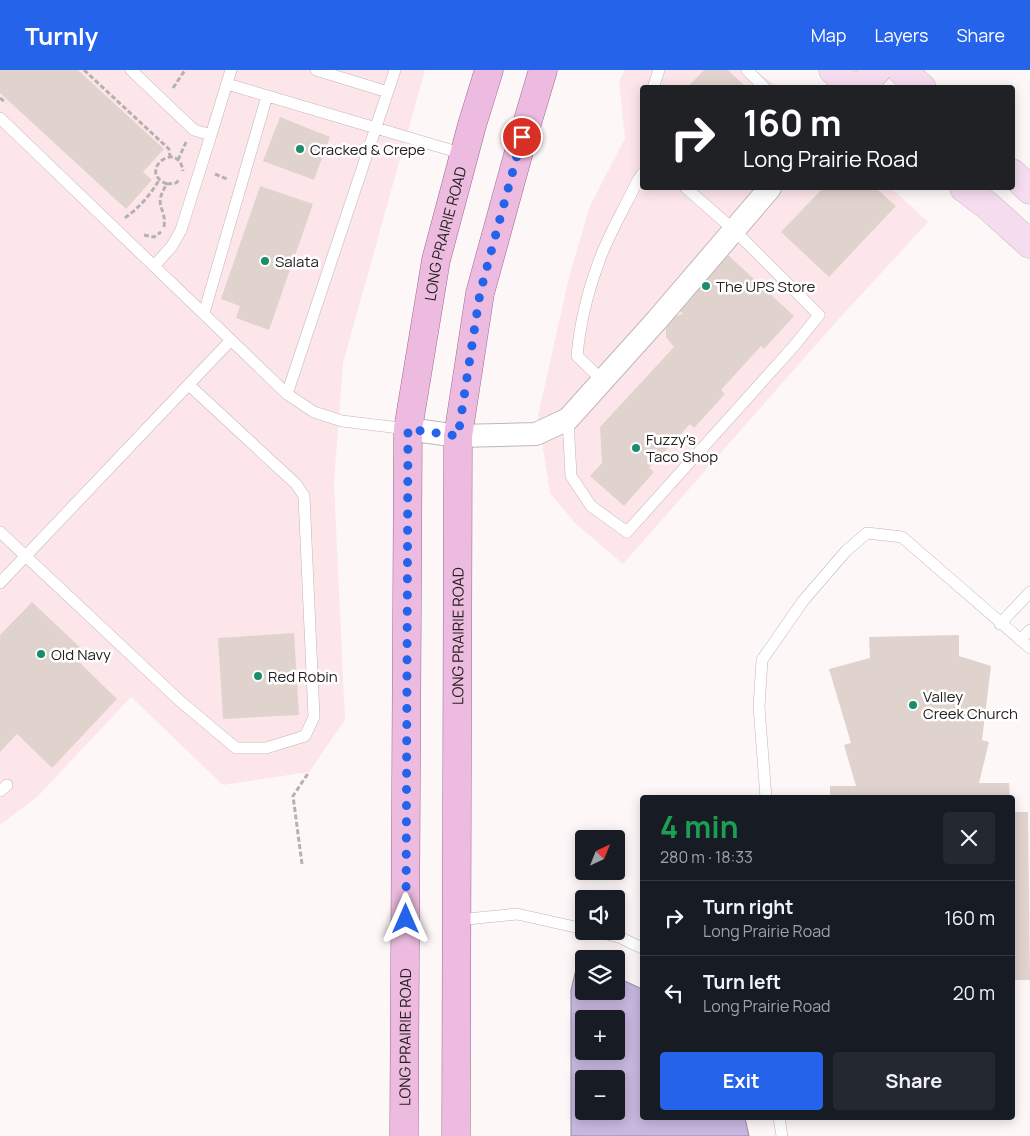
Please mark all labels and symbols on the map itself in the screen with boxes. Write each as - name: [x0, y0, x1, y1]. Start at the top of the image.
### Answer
- pin: [501, 116, 543, 158]
- place label: Cracked & Crepe: [310, 139, 426, 160]
- marker: Cracked & Crepe: [294, 143, 306, 155]
- street label: LONG PRAIRIE ROAD: [419, 164, 471, 302]
- place label: Salata: [275, 251, 319, 272]
- marker: Salata: [259, 255, 271, 267]
- place label: The UPS Store: [716, 276, 816, 297]
- marker: The UPS Store: [700, 280, 712, 292]
- place label: Fuzzy's Taco Shop: [646, 429, 718, 467]
- marker: Fuzzy's Taco Shop: [630, 442, 642, 454]
- street label: LONG PRAIRIE ROAD: [447, 567, 468, 705]
- place label: Old Navy: [51, 644, 111, 665]
- marker: Old Navy: [35, 648, 47, 660]
- place label: Red Robin: [268, 666, 338, 687]
- marker: Red Robin: [252, 670, 264, 682]
- place label: Valley Creek Church: [923, 686, 1018, 724]
- marker: Valley Creek Church: [907, 699, 919, 711]
- north arrow: [575, 830, 625, 880]
- position arrow: [379, 892, 431, 944]
- street label: LONG PRAIRIE ROAD: [394, 968, 415, 1106]

